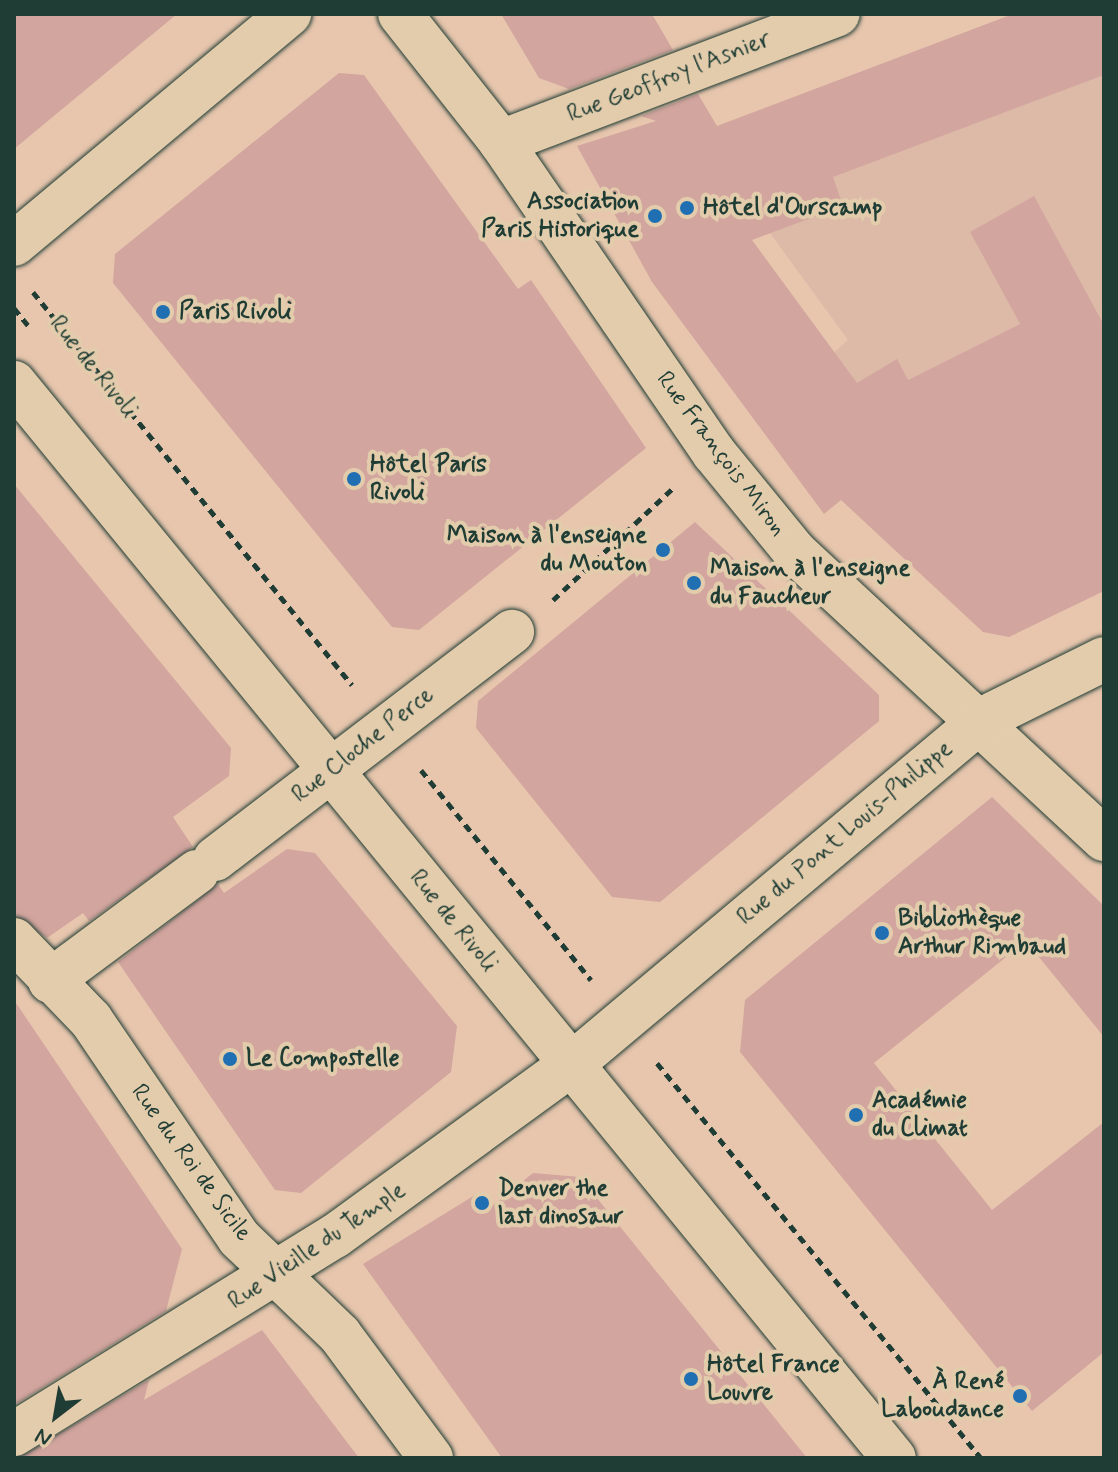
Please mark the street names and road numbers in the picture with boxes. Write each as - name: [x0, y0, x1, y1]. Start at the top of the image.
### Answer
- street label: Rue Geoffroy l'Asnier: [563, 25, 775, 129]
- street label: Rue de Rivoli: [42, 309, 144, 425]
- street label: Rue François Miron: [650, 367, 792, 541]
- street label: Rue Cloche Perce: [287, 681, 439, 809]
- street label: Rue du Pont Louis-Philippe: [735, 738, 955, 928]
- street label: Rue de Rivoli: [402, 863, 504, 979]
- street label: Rue du Roi de Sicile: [124, 1079, 258, 1247]
- street label: Rue Vieille du Temple: [222, 1176, 412, 1316]

